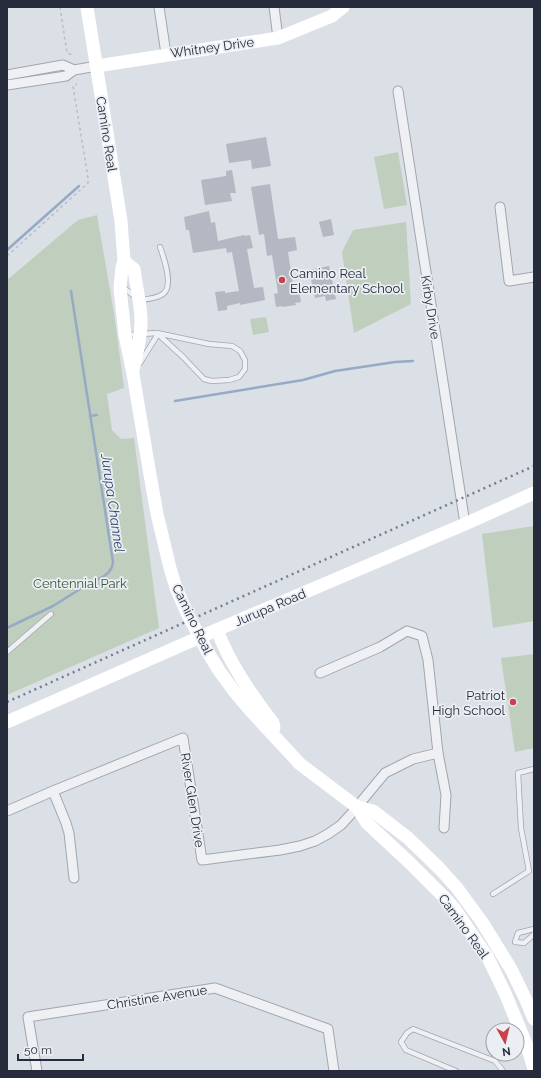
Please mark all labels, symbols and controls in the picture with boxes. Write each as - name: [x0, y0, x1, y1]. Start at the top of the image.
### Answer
- street label: Whitney Drive: [169, 34, 255, 61]
- street label: Camino Real: [93, 95, 120, 173]
- place label: Camino Real Elementary School: [290, 266, 404, 296]
- street label: Kirby Drive: [418, 274, 443, 341]
- marker: Camino Real Elementary School: [277, 275, 287, 285]
- water label: Jurupa Channel: [98, 452, 128, 554]
- park label: Centennial Park: [33, 576, 127, 591]
- street label: Camino Real: [169, 582, 216, 657]
- street label: Jurupa Road: [232, 586, 308, 629]
- place label: Patriot High School: [432, 688, 506, 718]
- marker: Patriot High School: [508, 697, 518, 707]
- street label: River Glen Drive: [178, 752, 207, 849]
- street label: Camino Real: [435, 891, 492, 962]
- street label: Christine Avenue: [106, 982, 209, 1013]
- north arrow: [485, 1022, 525, 1062]
- scale bar: [18, 1036, 83, 1062]
- text: 50 m: [24, 1043, 52, 1057]
- text: N: [501, 1044, 511, 1058]

